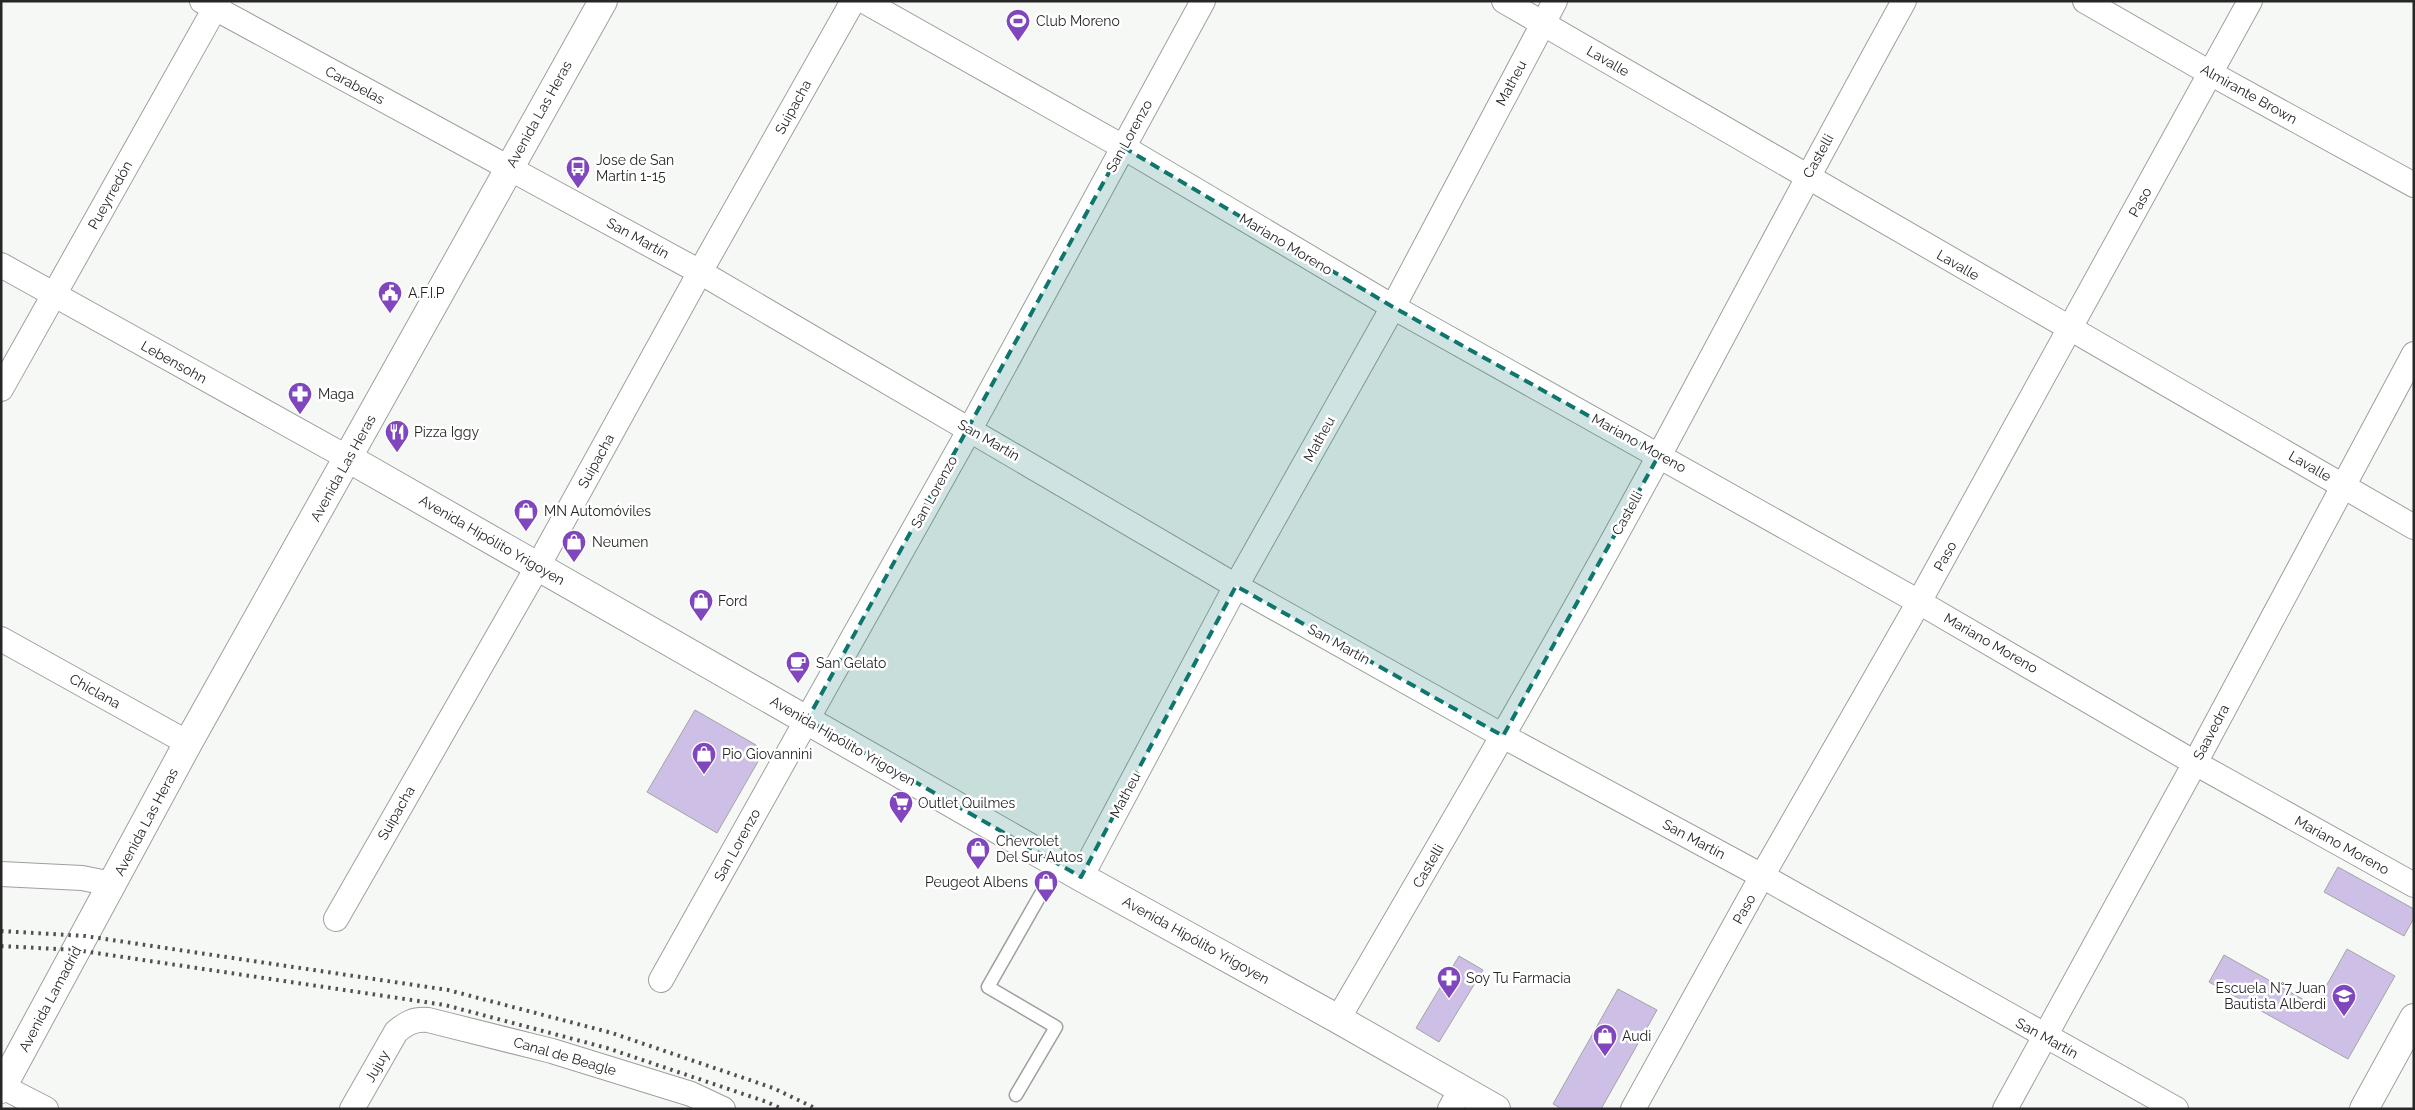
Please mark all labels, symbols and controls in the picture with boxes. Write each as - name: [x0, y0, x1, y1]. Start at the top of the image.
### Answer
- sports icon: Club Moreno: [1005, 8, 1031, 42]
- place label: Club Moreno: [1036, 13, 1120, 29]
- street label: Lavalle: [1584, 42, 1632, 80]
- street label: Avenida Las Heras: [503, 58, 575, 170]
- street label: Matheu: [1492, 58, 1530, 108]
- street label: Almirante Brown: [2198, 61, 2300, 127]
- street label: Carabelas: [323, 63, 388, 107]
- street label: Suipacha: [772, 77, 814, 137]
- street label: San Lorenzo: [1103, 97, 1155, 175]
- street label: Castelli: [1800, 131, 1836, 181]
- place label: Jose de San Martín 1-15: [596, 152, 674, 184]
- bus stop icon: Jose de San Martín 1-15: [565, 155, 591, 189]
- street label: Pueyrredón: [85, 158, 135, 232]
- street label: Paso: [2125, 184, 2155, 220]
- street label: Mariano Moreno: [1237, 210, 1335, 278]
- street label: San Martín: [604, 214, 672, 262]
- street label: Lavalle: [1934, 246, 1982, 284]
- public building icon: A.F.I.P: [377, 280, 403, 314]
- place label: A.F.I.P: [408, 285, 445, 301]
- street label: Lebensohn: [138, 337, 210, 387]
- pharmacy icon: Maga: [287, 381, 313, 415]
- place label: Maga: [318, 386, 354, 402]
- street label: Mariano Moreno: [1589, 410, 1689, 476]
- street label: Avenida Las Heras: [307, 412, 379, 524]
- street label: Matheu: [1300, 414, 1338, 464]
- street label: San Martín: [955, 416, 1023, 464]
- restaurant icon: Pizza Iggy: [384, 419, 410, 453]
- place label: Pizza Iggy: [414, 424, 479, 440]
- street label: Suipacha: [575, 431, 617, 491]
- street label: Lavalle: [2286, 447, 2334, 485]
- street label: San Lorenzo: [908, 453, 960, 531]
- street label: Castelli: [1609, 488, 1645, 538]
- street label: Avenida Hipólito Yrigoyen: [416, 492, 568, 588]
- shop icon: MN Automóviles: [513, 498, 539, 532]
- place label: MN Automóviles: [544, 503, 651, 519]
- shop icon: Neumen: [561, 529, 587, 563]
- place label: Neumen: [592, 534, 648, 550]
- street label: Paso: [1930, 538, 1960, 574]
- shop icon: Ford: [688, 588, 714, 622]
- place label: Ford: [718, 593, 748, 609]
- street label: Mariano Moreno: [1941, 610, 2041, 676]
- street label: San Martín: [1305, 620, 1373, 668]
- cafe icon: San Gelato: [785, 650, 811, 684]
- place label: San Gelato: [816, 655, 886, 671]
- street label: Chiclana: [67, 670, 123, 712]
- street label: Avenida Hipólito Yrigoyen: [767, 693, 919, 789]
- street label: Saavedra: [2190, 702, 2232, 762]
- shop icon: Pio Giovannini: [691, 741, 717, 775]
- place label: Pio Giovannini: [722, 746, 812, 762]
- street label: Avenida Las Heras: [111, 765, 181, 878]
- street label: Matheu: [1106, 770, 1144, 820]
- street label: Suipacha: [374, 783, 418, 843]
- supermarket icon: Outlet Quilmes: [888, 790, 914, 824]
- place label: Outlet Quilmes: [918, 795, 1015, 811]
- street label: San Lorenzo: [711, 806, 763, 884]
- street label: Mariano Moreno: [2292, 812, 2392, 878]
- street label: San Martín: [1660, 816, 1728, 862]
- place label: Chevrolet Del Sur Autos: [996, 833, 1083, 865]
- shop icon: Chevrolet Del Sur Autos: [965, 836, 991, 870]
- street label: Castelli: [1409, 841, 1447, 891]
- shop icon: Peugeot Albens: [1033, 869, 1059, 903]
- place label: Peugeot Albens: [925, 874, 1028, 890]
- street label: Paso: [1729, 891, 1759, 927]
- street label: Avenida Hipólito Yrigoyen: [1120, 893, 1272, 987]
- street label: Avenida Lamadrid: [15, 943, 85, 1055]
- pharmacy icon: Soy Tu Farmacia: [1436, 965, 1462, 999]
- place label: Soy Tu Farmacia: [1466, 970, 1571, 986]
- place label: Escuela N°7 Juan Bautista Alberdi: [2216, 980, 2326, 1012]
- school or university icon: Escuela N°7 Juan Bautista Alberdi: [2331, 983, 2357, 1017]
- street label: San Martín: [2013, 1014, 2081, 1062]
- shop icon: Audi: [1592, 1023, 1618, 1057]
- place label: Audi: [1622, 1028, 1651, 1044]
- street label: Canal de Beagle: [512, 1034, 618, 1078]
- street label: Jujuy: [362, 1047, 392, 1085]

